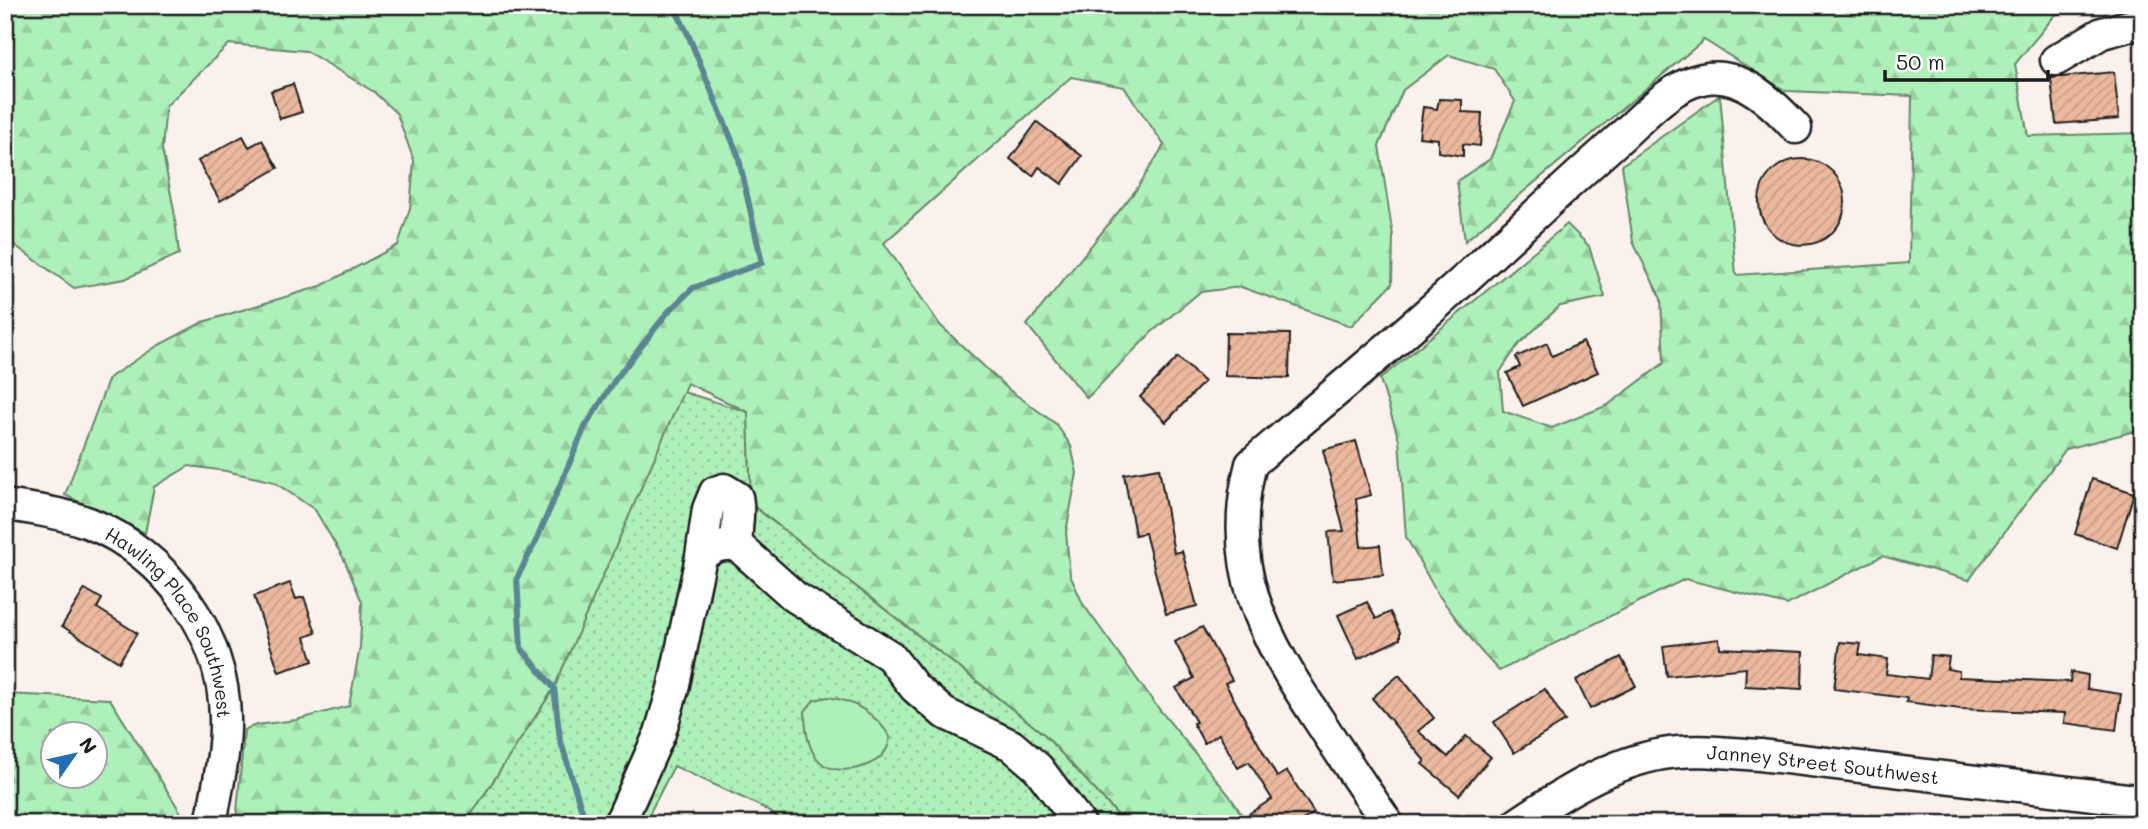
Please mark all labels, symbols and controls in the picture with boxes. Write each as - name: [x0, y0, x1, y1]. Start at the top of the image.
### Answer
- scale bar: [1885, 38, 2048, 82]
- text: 50 m: [1896, 48, 1945, 75]
- street label: Hawling Place Southwest: [101, 520, 238, 719]
- north arrow: [38, 720, 108, 790]
- text: N: [74, 732, 103, 758]
- street label: Janney Street Southwest: [1706, 739, 1940, 789]

